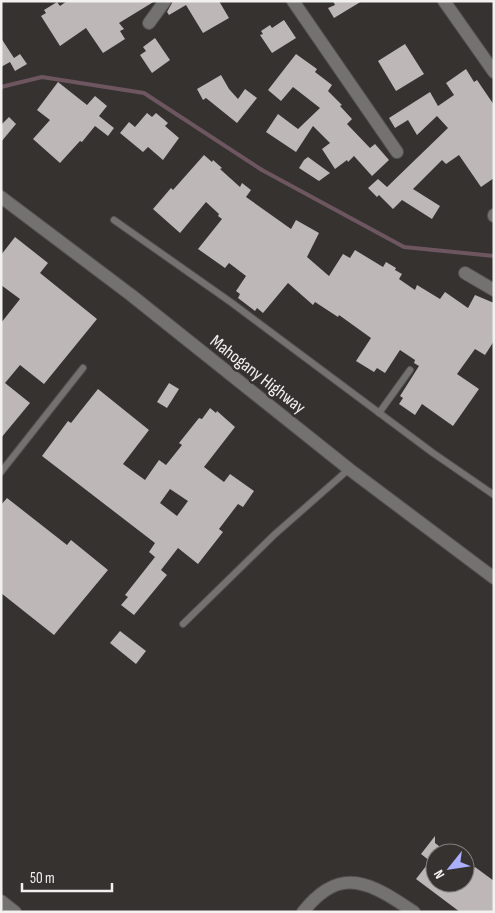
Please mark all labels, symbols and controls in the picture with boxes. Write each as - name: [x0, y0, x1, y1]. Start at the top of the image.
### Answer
- street label: Mahogany Highway: [206, 331, 310, 418]
- north arrow: [425, 843, 475, 893]
- scale bar: [22, 860, 112, 892]
- text: N: [430, 867, 448, 882]
- text: 50 m: [30, 869, 55, 888]

